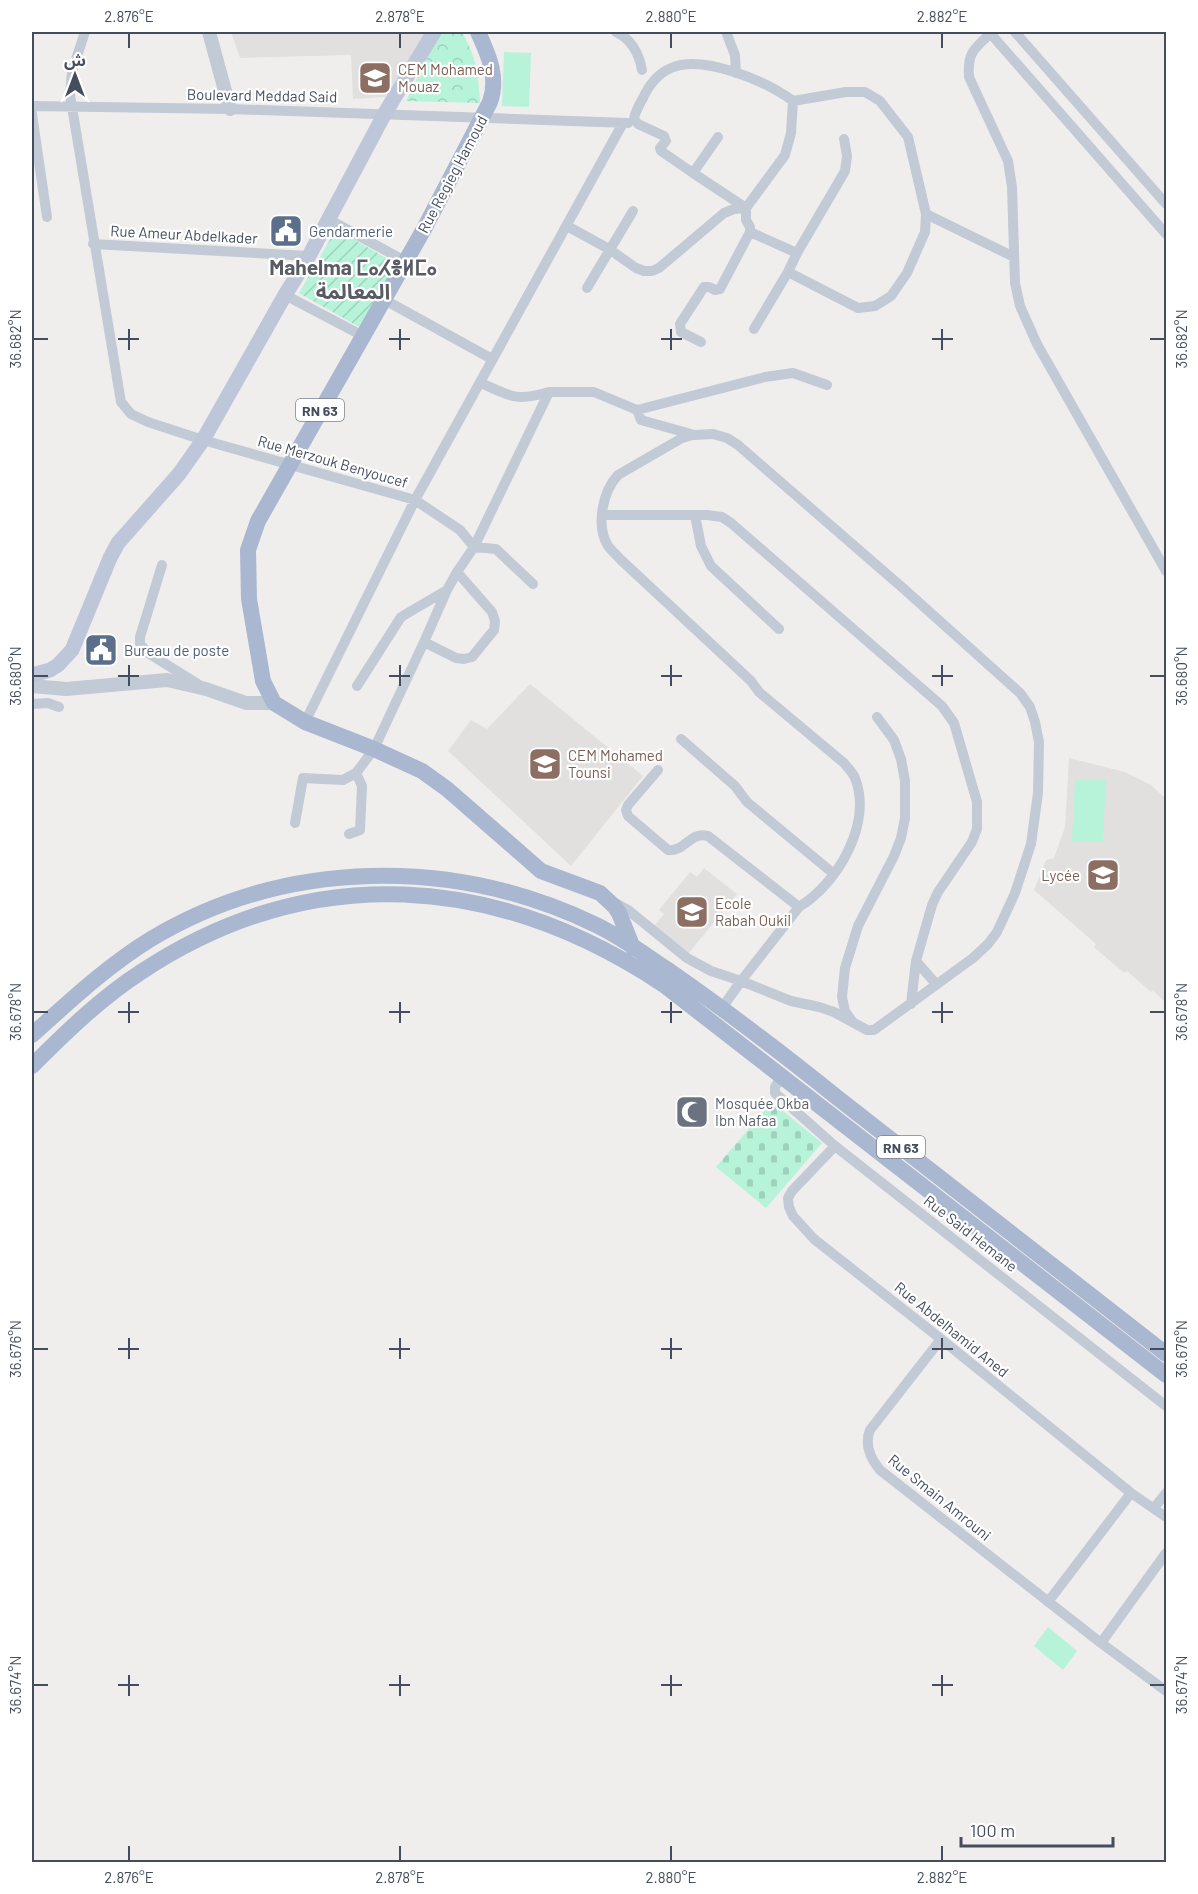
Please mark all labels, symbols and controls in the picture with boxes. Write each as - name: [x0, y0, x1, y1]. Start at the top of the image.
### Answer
- text: 2.876°E: [104, 7, 154, 25]
- text: 2.878°E: [375, 7, 425, 25]
- text: 2.880°E: [645, 7, 697, 25]
- text: 2.882°E: [917, 7, 967, 25]
- north arrow: [45, 45, 105, 105]
- text: ش: [64, 50, 86, 70]
- school or university icon: CEM Mohamed Mouaz: [357, 60, 393, 96]
- place label: CEM Mohamed Mouaz: [398, 60, 493, 95]
- street label: Boulevard Meddad Said: [187, 85, 337, 105]
- street label: Rue Regieg Hamoud: [413, 112, 491, 236]
- public building icon: Gendarmerie: [268, 213, 304, 249]
- street label: Rue Ameur Abdelkader: [110, 221, 259, 247]
- place label: Gendarmerie: [309, 222, 393, 240]
- district label: Mahelma ⵎⴰⵃⴻⵍⵎⴰ المعالمة: [269, 254, 437, 303]
- text: 36.682°N: [6, 309, 24, 369]
- text: 36.682°N: [1172, 309, 1190, 369]
- road number: RN 63: [296, 399, 344, 421]
- street label: Rue Merzouk Benyoucef: [256, 431, 410, 491]
- public building icon: Bureau de poste: [83, 632, 119, 668]
- place label: Bureau de poste: [124, 641, 229, 659]
- text: 36.680°N: [6, 646, 24, 706]
- text: 36.680°N: [1172, 646, 1190, 706]
- school or university icon: CEM Mohamed Tounsi: [527, 746, 563, 782]
- place label: CEM Mohamed Tounsi: [568, 746, 663, 781]
- school or university icon: Lycée: [1085, 857, 1121, 893]
- place label: Lycée: [1041, 866, 1080, 884]
- school or university icon: Ecole Rabah Oukil: [674, 894, 710, 930]
- place label: Ecole Rabah Oukil: [715, 894, 791, 929]
- text: 36.678°N: [6, 983, 24, 1041]
- text: 36.678°N: [1172, 983, 1190, 1041]
- mosque icon: Mosquée Okba Ibn Nafaa: [674, 1094, 710, 1130]
- place label: Mosquée Okba Ibn Nafaa: [715, 1094, 809, 1129]
- road number: RN 63: [877, 1136, 925, 1158]
- street label: Rue Said Hemane: [921, 1191, 1021, 1275]
- street label: Rue Abdelhamid Aned: [891, 1277, 1013, 1381]
- text: 36.676°N: [6, 1320, 24, 1378]
- text: 36.676°N: [1172, 1320, 1190, 1378]
- street label: Rue Smain Amrouni: [885, 1450, 995, 1544]
- text: 36.674°N: [6, 1656, 24, 1714]
- text: 36.674°N: [1172, 1656, 1190, 1714]
- scale bar: [961, 1810, 1112, 1848]
- text: 100 m: [970, 1819, 1015, 1841]
- text: 2.876°E: [104, 1868, 154, 1886]
- text: 2.878°E: [375, 1868, 425, 1886]
- text: 2.880°E: [645, 1868, 697, 1886]
- text: 2.882°E: [917, 1868, 967, 1886]

